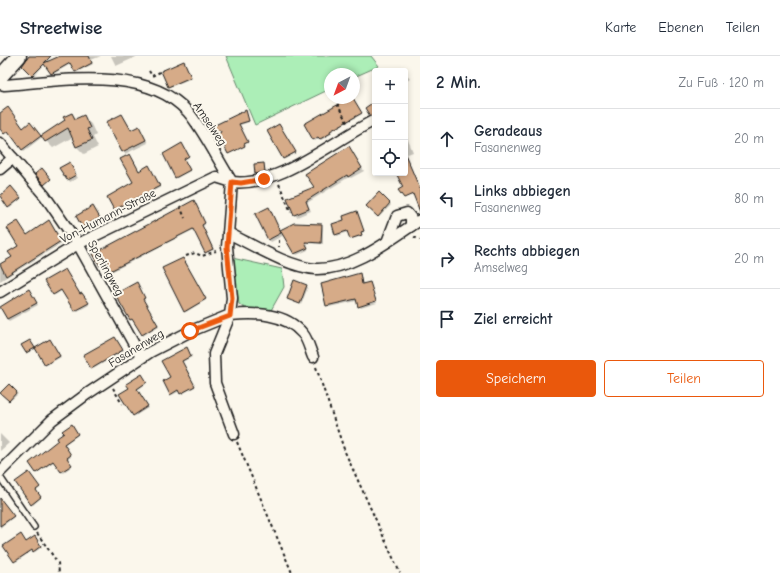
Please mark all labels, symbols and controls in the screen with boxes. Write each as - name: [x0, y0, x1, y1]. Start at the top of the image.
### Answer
- text: Streetwise: [20, 17, 102, 39]
- text: Karte: [605, 19, 636, 36]
- text: Ebenen: [658, 19, 704, 36]
- text: Teilen: [726, 19, 760, 36]
- north arrow: [324, 68, 360, 104]
- map controls: [372, 68, 408, 176]
- button: +: [372, 68, 408, 104]
- text: 2 Min.: [436, 73, 481, 92]
- text: Zu Fuß · 120 m: [679, 75, 764, 90]
- street label: Amselweg: [190, 99, 230, 149]
- button: −: [372, 104, 408, 140]
- text: Geradeaus: [474, 122, 542, 140]
- icon: ahead: [436, 128, 458, 150]
- text: 20 m: [734, 131, 764, 146]
- button: locate: [372, 140, 408, 176]
- text: Fasanenweg: [474, 140, 541, 155]
- route end: [255, 170, 273, 188]
- text: Links abbiegen: [474, 182, 571, 200]
- street label: Von-Humann-Straße: [58, 186, 158, 246]
- icon: left: [436, 188, 458, 210]
- text: 80 m: [734, 191, 764, 206]
- text: Fasanenweg: [474, 200, 541, 215]
- street label: Sperlingweg: [85, 238, 127, 298]
- text: Rechts abbiegen: [474, 242, 580, 260]
- icon: right: [436, 248, 458, 270]
- text: 20 m: [734, 251, 764, 266]
- text: Amselweg: [474, 260, 528, 275]
- icon: arrive: [436, 308, 458, 330]
- text: Ziel erreicht: [474, 310, 552, 328]
- route start: [181, 322, 199, 340]
- street label: Fasanenweg: [106, 326, 166, 370]
- button: Speichern: [436, 360, 596, 397]
- button: Teilen: [604, 360, 764, 397]

